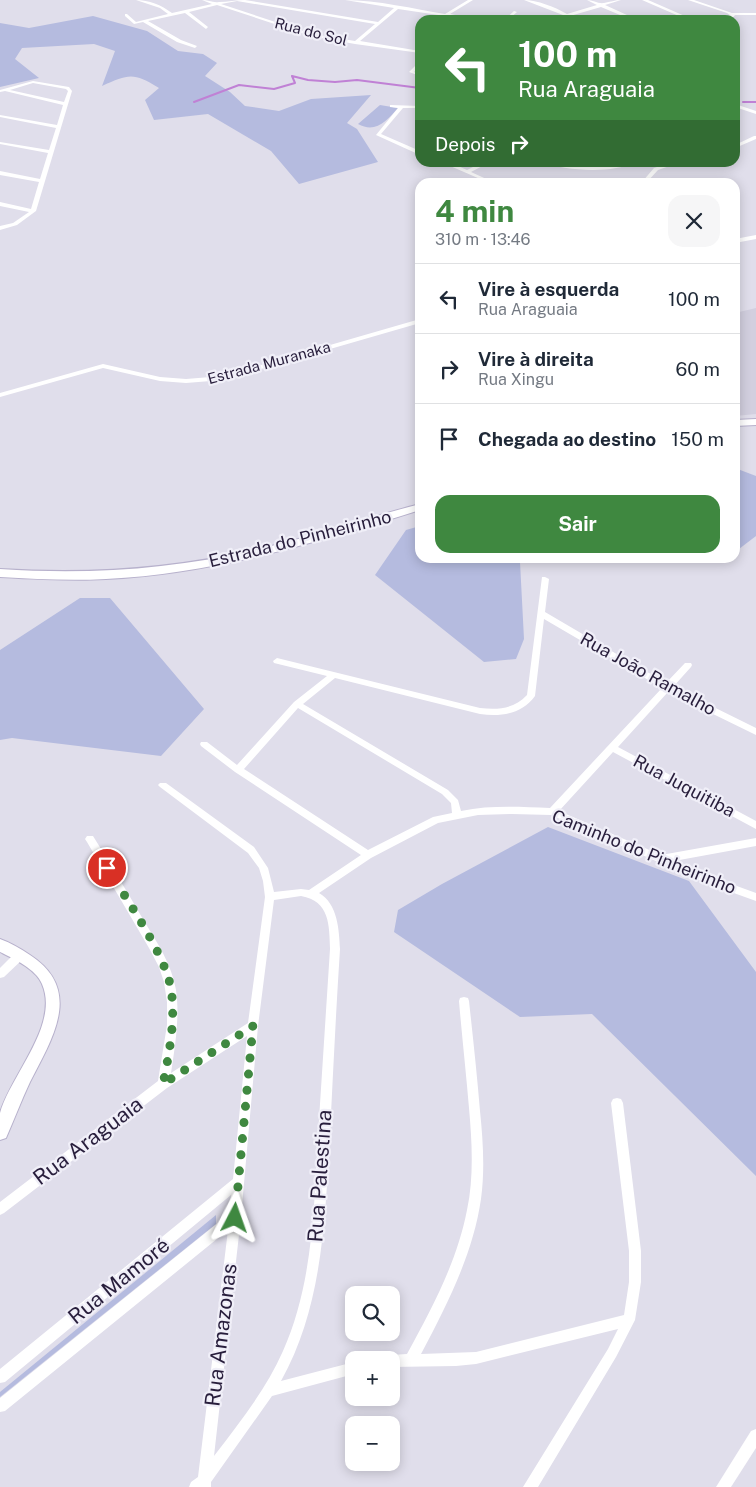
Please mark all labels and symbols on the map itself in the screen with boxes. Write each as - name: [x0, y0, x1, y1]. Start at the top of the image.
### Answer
- street label: Rua do Sol: [273, 14, 349, 49]
- street label: Estrada Muranaka: [206, 338, 332, 387]
- street label: Estrada do Pinheirinho: [206, 506, 393, 571]
- street label: Rua João Ramalho: [577, 628, 720, 720]
- street label: Rua Juquitiba: [630, 750, 739, 821]
- street label: Caminho do Pinheirinho: [549, 805, 739, 898]
- pin: [86, 847, 128, 889]
- street label: Rua Araguaia: [28, 1091, 147, 1190]
- street label: Rua Palestina: [302, 1109, 337, 1243]
- position arrow: [208, 1191, 260, 1243]
- street label: Rua Mamoré: [63, 1232, 174, 1329]
- street label: Rua Amazonas: [199, 1262, 242, 1408]

